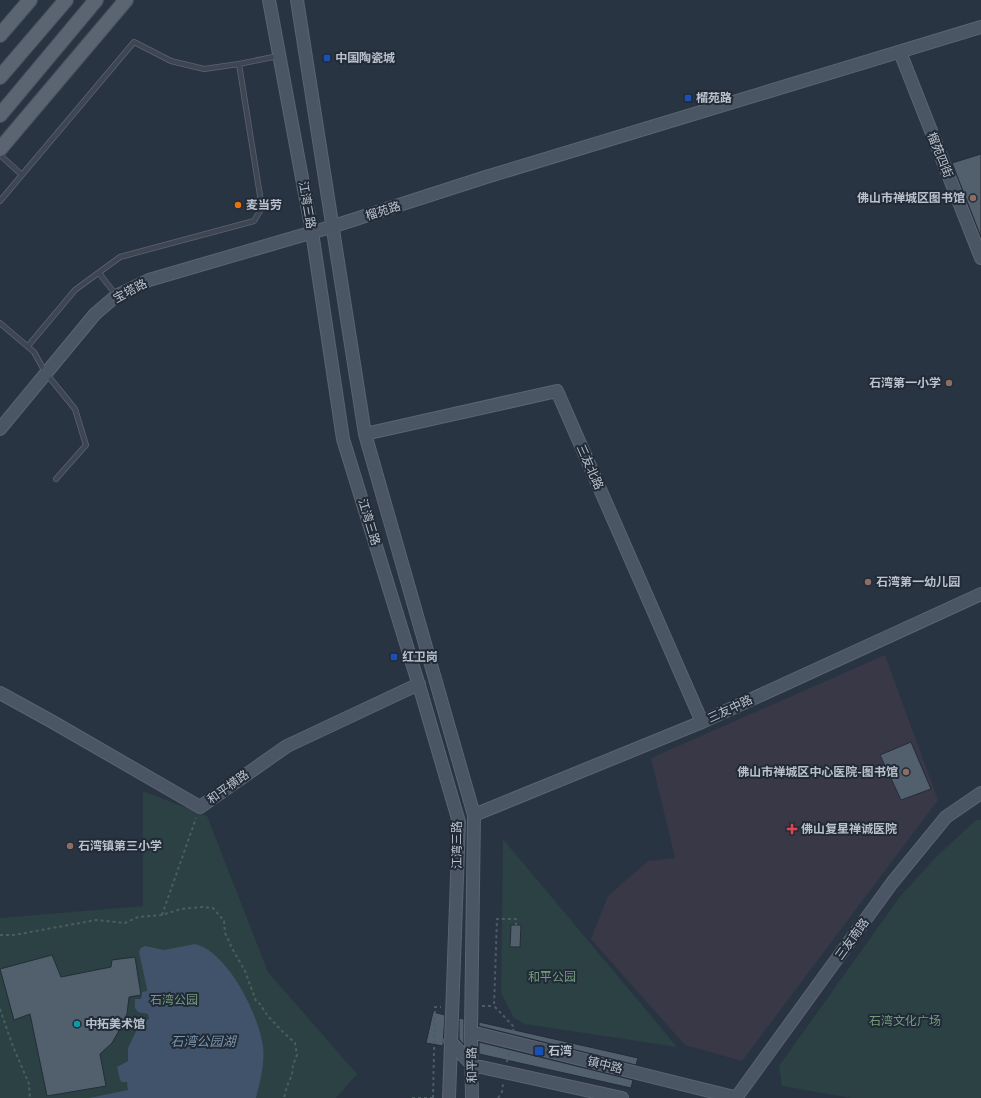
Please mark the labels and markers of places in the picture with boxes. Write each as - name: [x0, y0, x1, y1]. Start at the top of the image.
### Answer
- place label: 中国陶瓷城: [335, 51, 395, 65]
- marker: 中国陶瓷城: [322, 53, 332, 63]
- place label: 榴苑路: [696, 91, 732, 105]
- marker: 榴苑路: [683, 93, 693, 103]
- place label: 佛山市禅城区图书馆: [857, 191, 965, 205]
- marker: 佛山市禅城区图书馆: [968, 193, 978, 203]
- place label: 麦当劳: [246, 198, 282, 212]
- marker: 麦当劳: [233, 200, 243, 210]
- place label: 石湾第一小学: [869, 376, 941, 390]
- marker: 石湾第一小学: [944, 378, 954, 388]
- place label: 石湾第一幼儿园: [876, 575, 960, 589]
- marker: 石湾第一幼儿园: [863, 577, 873, 587]
- place label: 红卫岗: [402, 650, 438, 664]
- marker: 红卫岗: [389, 652, 399, 662]
- place label: 佛山市禅城区中心医院-图书馆: [737, 765, 898, 779]
- marker: 佛山市禅城区中心医院-图书馆: [901, 767, 911, 777]
- place label: 佛山复星禅诚医院: [801, 822, 897, 836]
- marker: 佛山复星禅诚医院: [786, 823, 798, 835]
- place label: 石湾镇第三小学: [78, 839, 162, 853]
- marker: 石湾镇第三小学: [65, 841, 75, 851]
- place label: 中拓美术馆: [85, 1017, 145, 1031]
- marker: 中拓美术馆: [72, 1019, 82, 1029]
- place label: 石湾: [548, 1044, 572, 1058]
- marker: 石湾: [533, 1045, 545, 1057]

